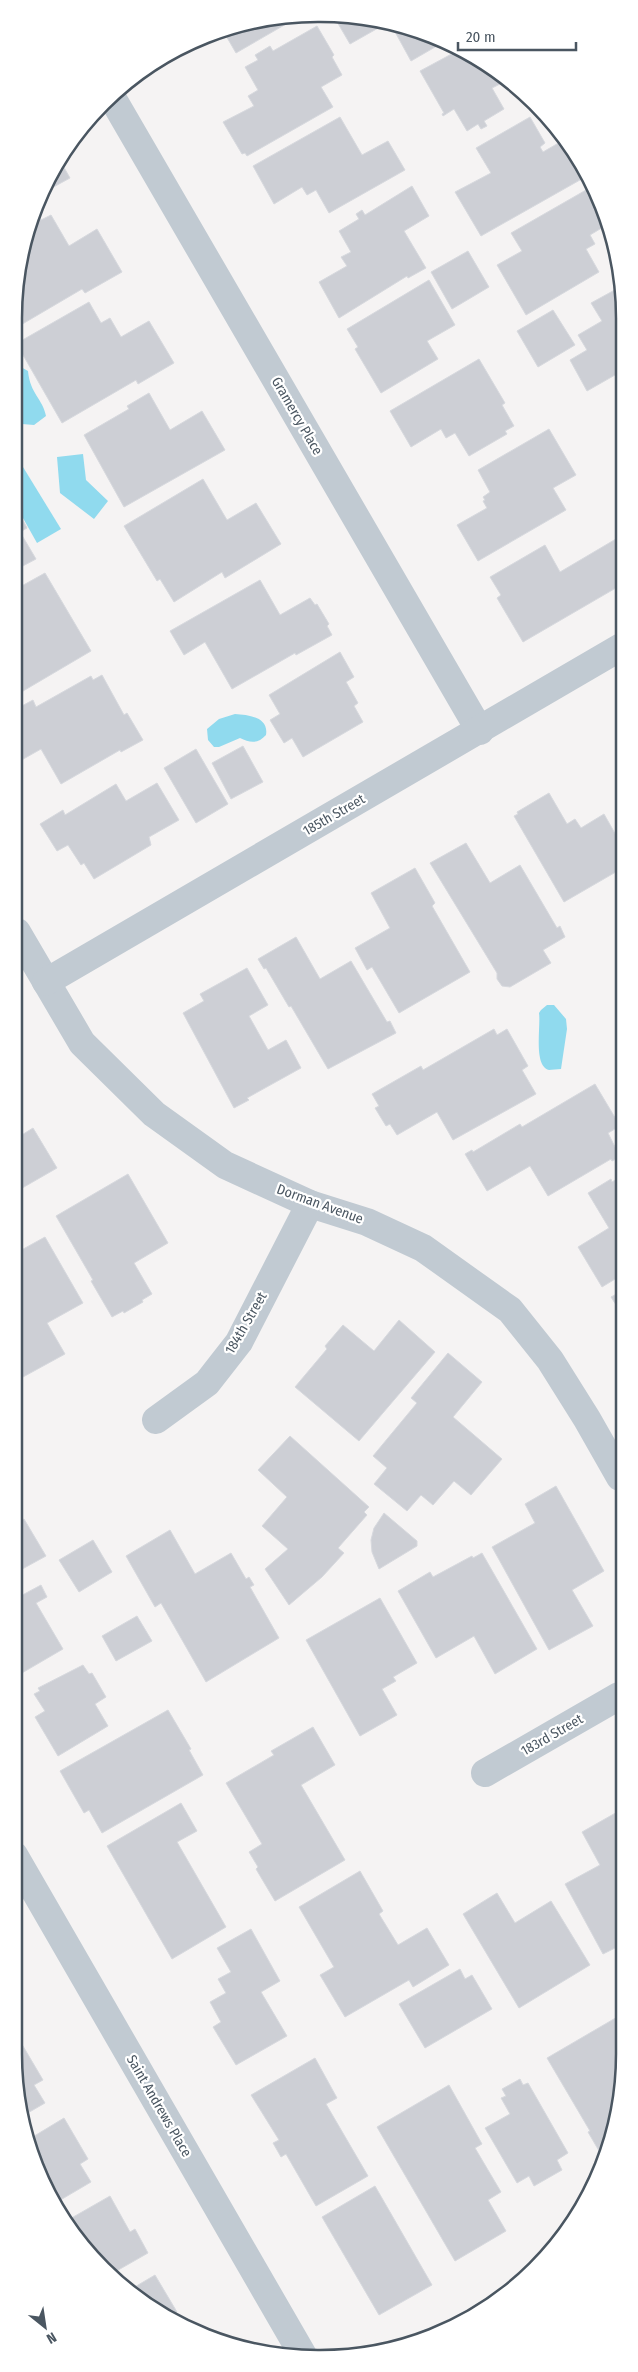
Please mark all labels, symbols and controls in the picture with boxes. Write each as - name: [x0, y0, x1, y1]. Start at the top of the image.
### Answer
- scale bar: [458, 20, 576, 52]
- text: 20 m: [466, 28, 496, 46]
- street label: Gramercy Place: [268, 374, 326, 458]
- street label: 185th Street: [300, 790, 368, 839]
- street label: Dorman Avenue: [274, 1180, 366, 1228]
- street label: 184th Street: [221, 1289, 271, 1357]
- street label: 183rd Street: [518, 1710, 586, 1759]
- street label: Saint Andrews Place: [123, 2052, 195, 2160]
- north arrow: [20, 2302, 70, 2352]
- text: N: [43, 2328, 59, 2347]

